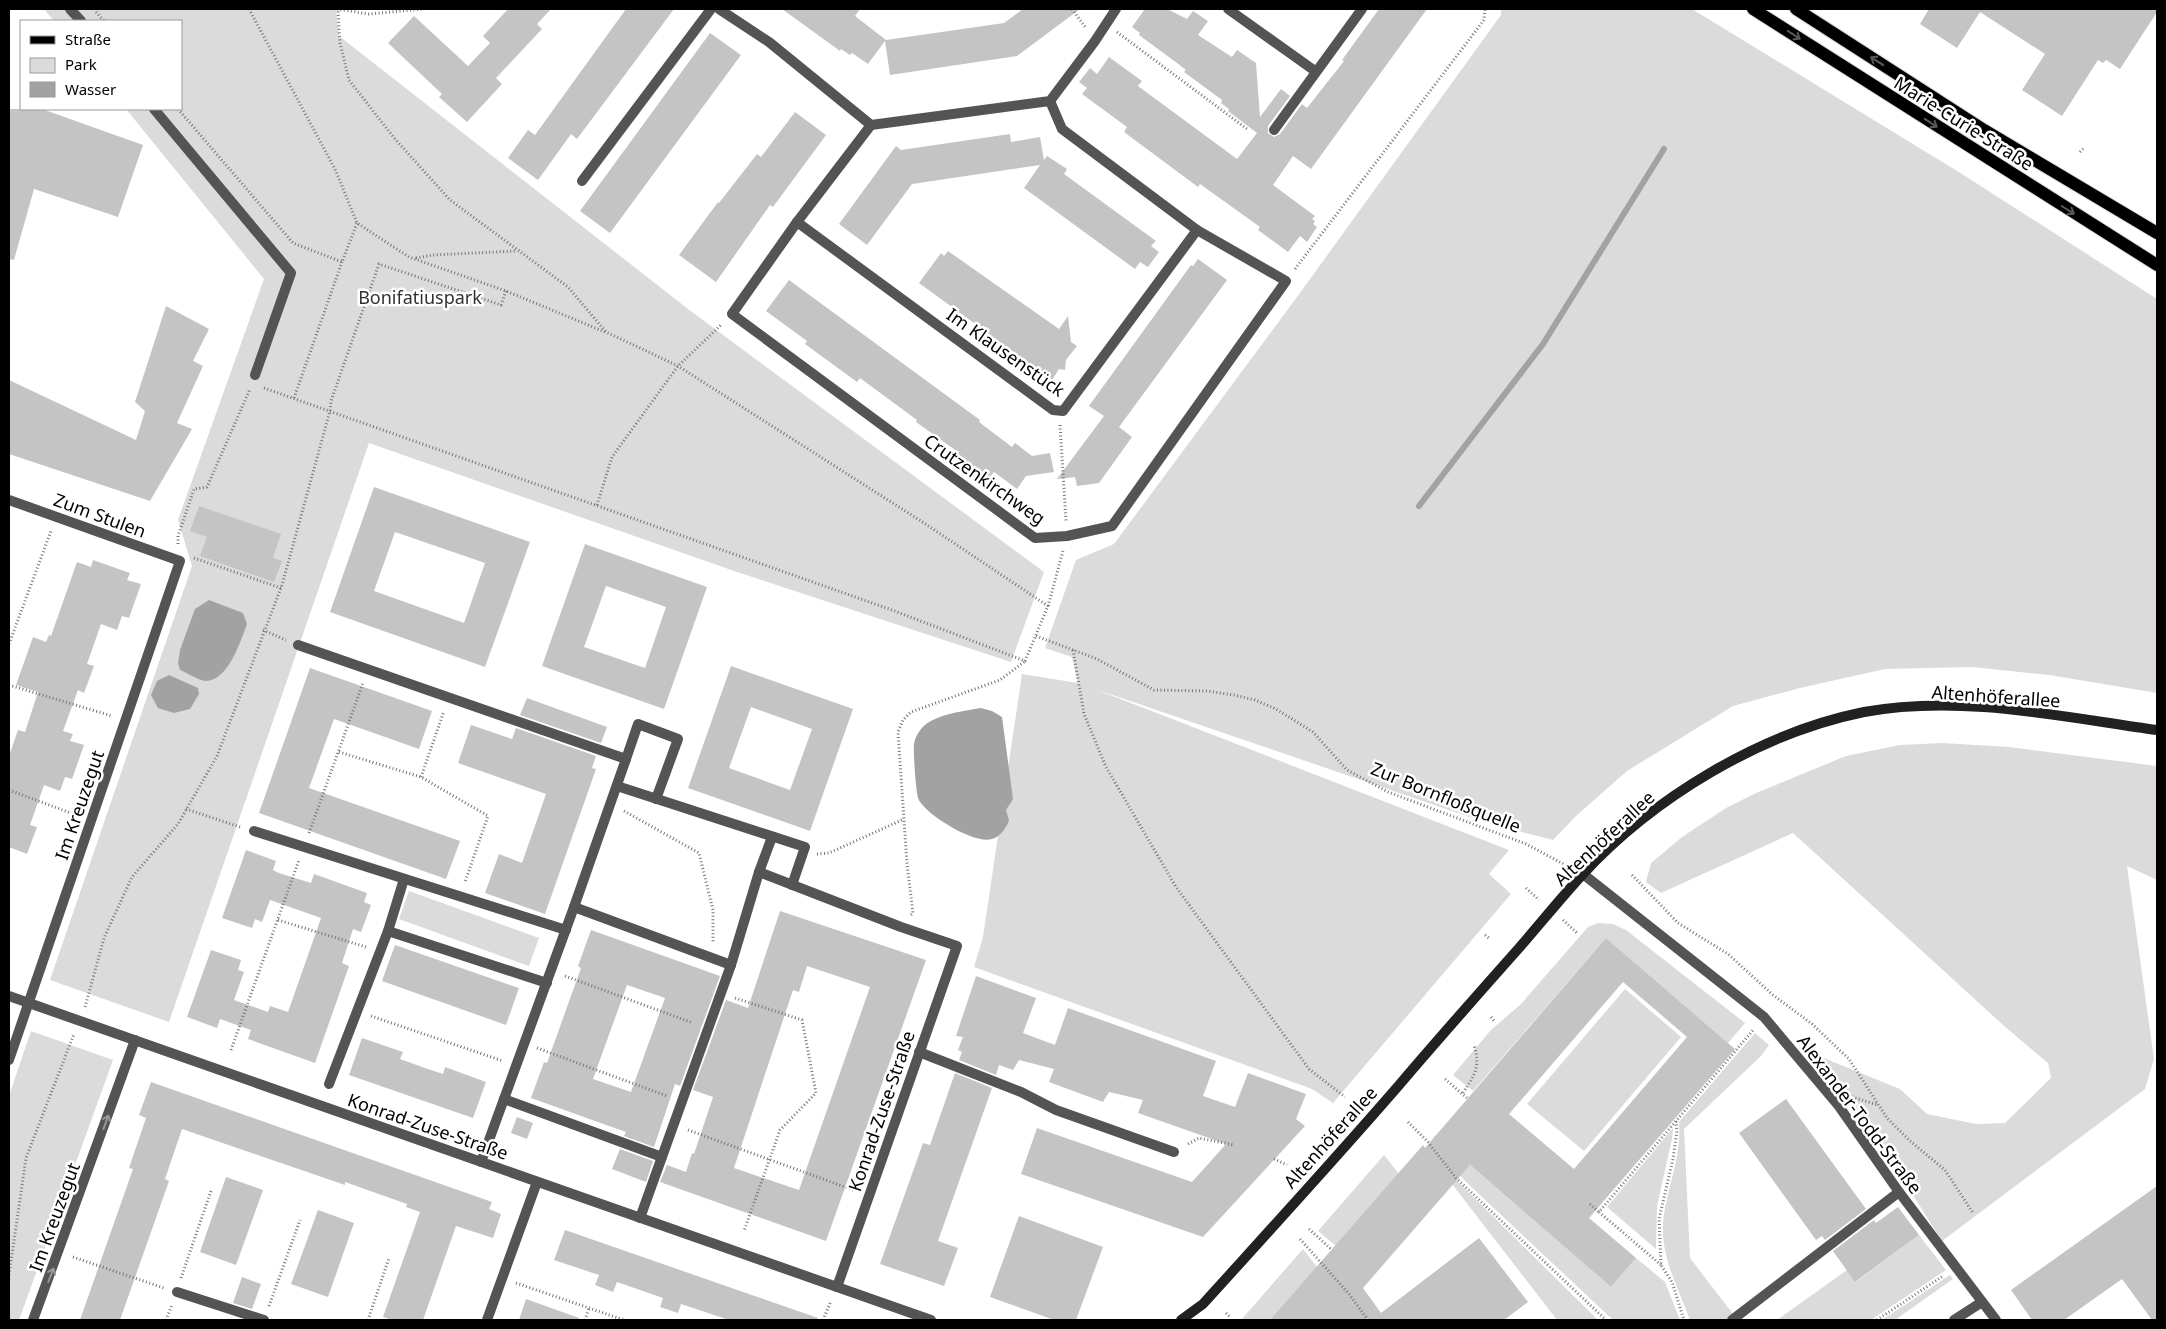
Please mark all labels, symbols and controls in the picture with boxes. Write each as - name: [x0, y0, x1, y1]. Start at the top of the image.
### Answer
- legend: [20, 20, 182, 110]
- text: Straße: [65, 29, 111, 49]
- one-way arrow: [1787, 30, 1801, 40]
- text: Park: [65, 54, 97, 74]
- one-way arrow: [1871, 56, 1885, 66]
- street label: Marie-Curie-Straße: [1890, 70, 2038, 176]
- text: Wasser: [65, 79, 116, 99]
- one-way arrow: [1923, 118, 1937, 128]
- one-way arrow: [2061, 204, 2075, 215]
- park label: Bonifatiuspark: [358, 285, 482, 309]
- street label: Im Klausenstück: [942, 302, 1070, 402]
- street label: Crutzenkirchweg: [920, 428, 1050, 530]
- street label: Zum Stulen: [51, 487, 149, 543]
- street label: Altenhöferallee: [1931, 680, 2061, 712]
- street label: Im Kreuzegut: [49, 747, 109, 863]
- street label: Zur Bornfloßquelle: [1368, 756, 1524, 838]
- street label: Altenhöferallee: [1549, 785, 1659, 891]
- street label: Konrad-Zuse-Straße: [842, 1028, 920, 1194]
- street label: Alexander-Todd-Straße: [1792, 1030, 1928, 1198]
- street label: Altenhöferallee: [1278, 1081, 1382, 1193]
- street label: Konrad-Zuse-Straße: [345, 1087, 511, 1165]
- one-way arrow: [102, 1115, 111, 1130]
- street label: Im Kreuzegut: [23, 1159, 85, 1275]
- one-way arrow: [46, 1268, 56, 1283]

